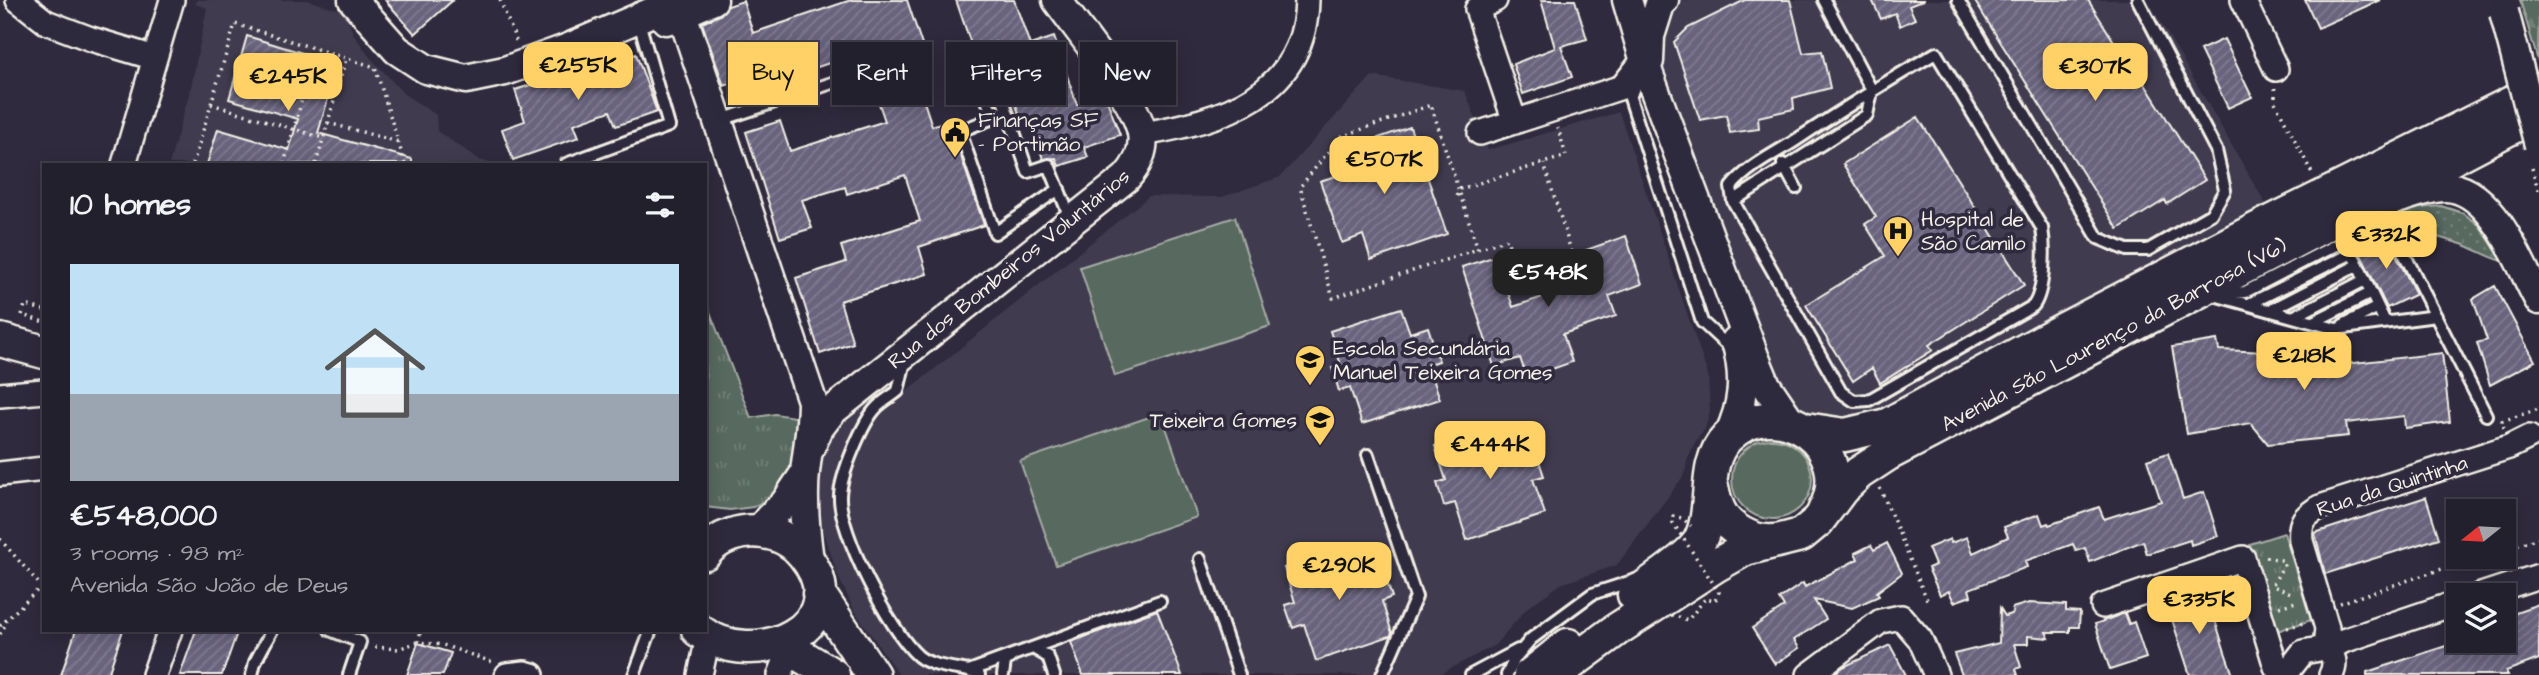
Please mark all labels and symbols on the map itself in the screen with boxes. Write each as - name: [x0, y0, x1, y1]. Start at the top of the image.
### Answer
- pin: €255K: [529, 42, 627, 102]
- pin: €307K: [2046, 43, 2144, 103]
- pin: €245K: [239, 54, 337, 113]
- place label: Finanças SF - Portimão: [978, 106, 1099, 159]
- public building icon: Finanças SF - Portimão: [938, 115, 972, 159]
- pin: €507K: [1335, 136, 1433, 196]
- street label: Rua dos Bombeiros Voluntários: [882, 162, 1136, 376]
- place label: Hospital de São Camilo: [1921, 205, 2026, 258]
- pin: €332K: [2337, 212, 2435, 271]
- hospital icon: Hospital de São Camilo: [1881, 214, 1915, 258]
- street label: Avenida São Lourenço da Barrosa (V6): [1936, 231, 2292, 439]
- pin: €548K: [1499, 250, 1597, 309]
- pin: €218K: [2255, 332, 2353, 392]
- place label: Escola Secundária Manuel Teixeira Gomes: [1333, 334, 1553, 387]
- school or university icon: Escola Secundária Manuel Teixeira Gomes: [1293, 343, 1327, 387]
- school or university icon: Teixeira Gomes: [1303, 403, 1337, 447]
- place label: Teixeira Gomes: [1150, 406, 1297, 435]
- pin: €444K: [1441, 421, 1539, 481]
- street label: Rua da Quintinha: [2313, 448, 2472, 524]
- north arrow: [2446, 499, 2516, 569]
- pin: €290K: [1290, 542, 1388, 602]
- pin: €335K: [2150, 576, 2248, 636]

